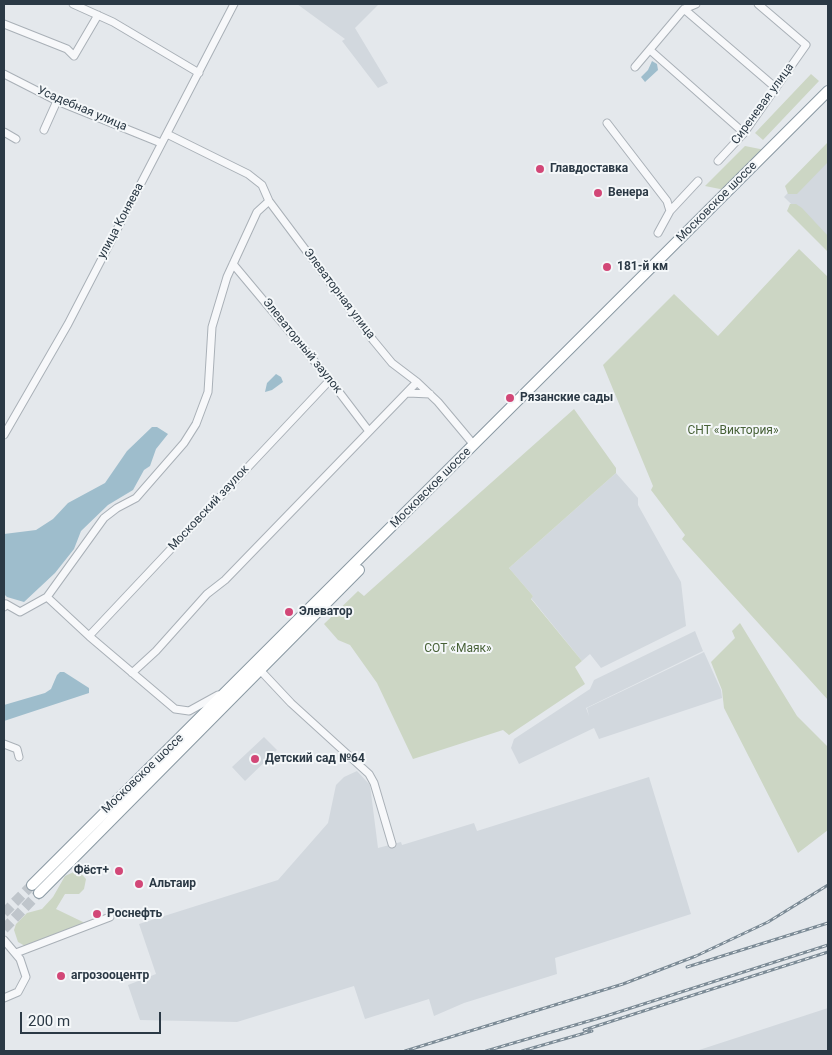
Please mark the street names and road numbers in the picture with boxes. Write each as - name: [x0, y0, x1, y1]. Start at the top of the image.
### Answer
- street label: Сиреневая улица: [729, 61, 797, 147]
- street label: Усадебная улица: [35, 84, 129, 134]
- street label: Московское шоссе: [674, 159, 760, 245]
- street label: улица Коняева: [95, 181, 147, 261]
- street label: Элеваторная улица: [300, 246, 378, 342]
- street label: Элеваторный заулок: [259, 296, 345, 396]
- street label: Московское шоссе: [388, 445, 474, 531]
- street label: Московский заулок: [166, 462, 252, 554]
- street label: Московское шоссе: [99, 731, 187, 817]

